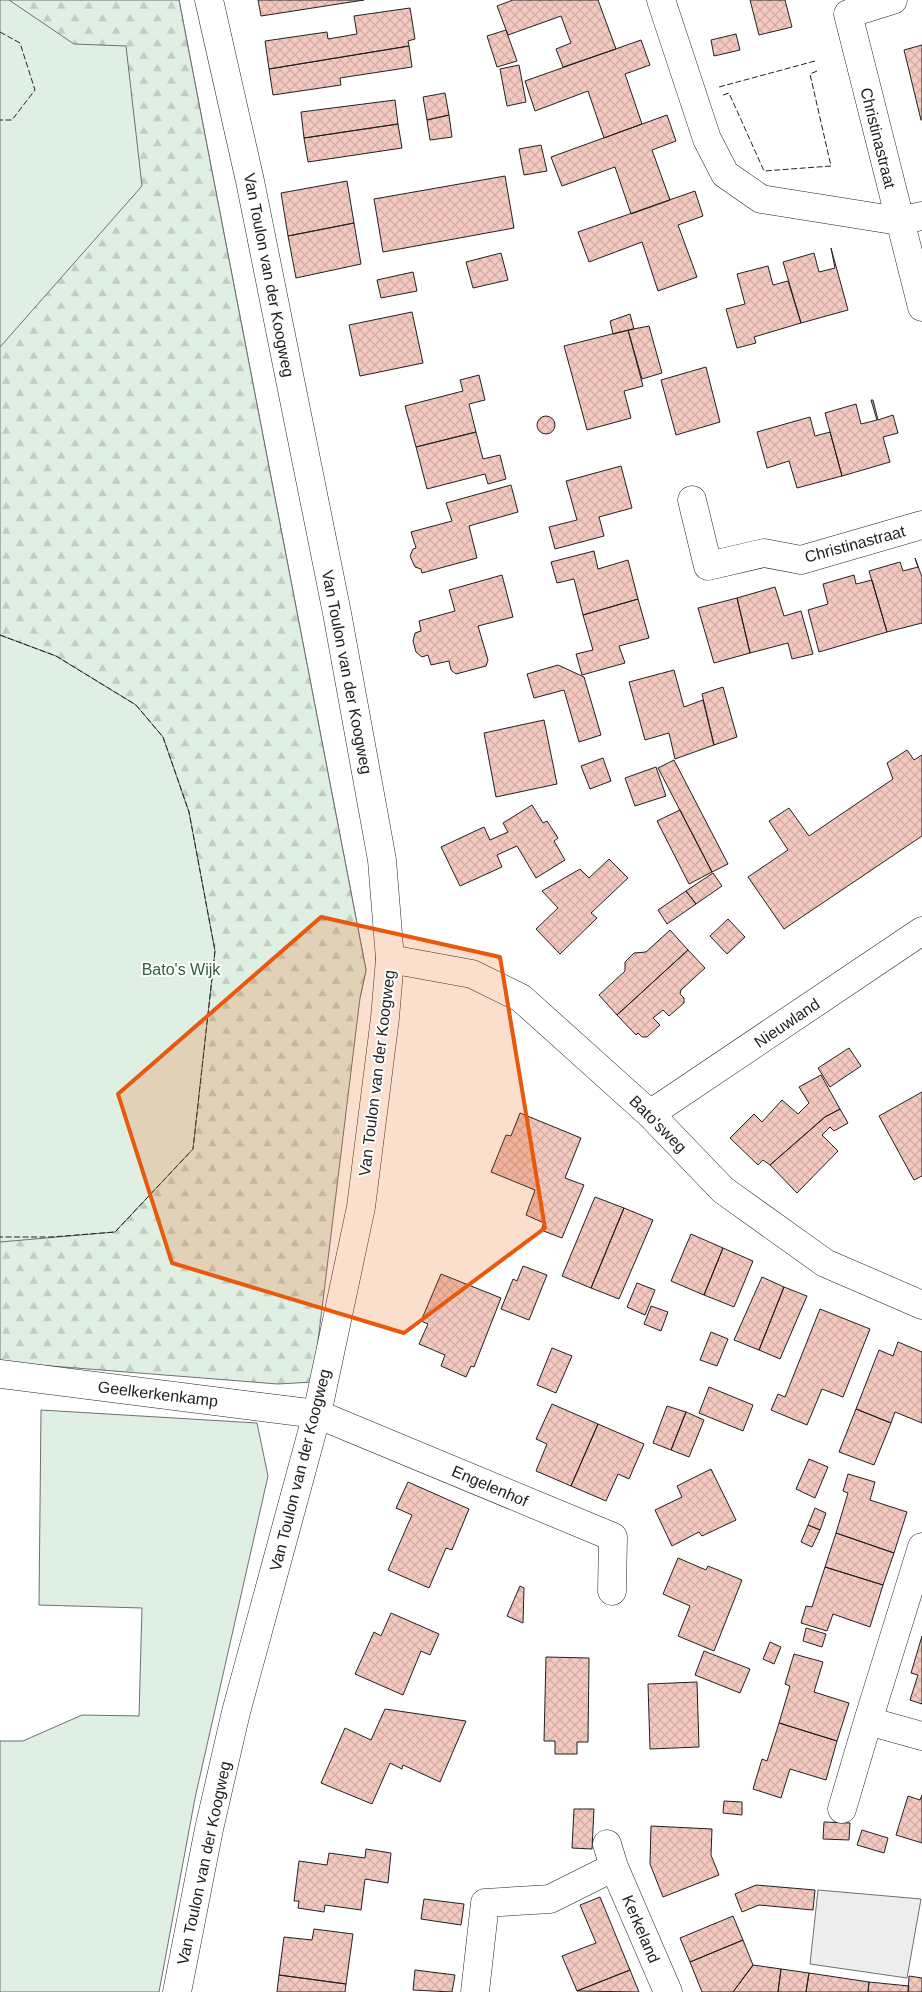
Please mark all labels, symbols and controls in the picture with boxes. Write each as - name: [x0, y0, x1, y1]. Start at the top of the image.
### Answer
- street label: Christinastraat: [857, 86, 899, 191]
- street label: Van Toulon van der Koogweg: [241, 172, 297, 378]
- street label: Christinastraat: [803, 522, 908, 566]
- street label: Van Toulon van der Koogweg: [319, 569, 375, 775]
- park label: Bato's Wijk: [142, 961, 221, 978]
- street label: Van Toulon van der Koogweg: [356, 969, 398, 1177]
- street label: Nieuwland: [751, 995, 823, 1051]
- street label: Bato'sweg: [626, 1092, 690, 1156]
- street label: Van Toulon van der Koogweg: [267, 1367, 333, 1573]
- street label: Geelkerkenkamp: [97, 1378, 219, 1410]
- street label: Engelenhof: [449, 1462, 531, 1510]
- street label: Van Toulon van der Koogweg: [174, 1760, 234, 1966]
- street label: Kerkeland: [619, 1893, 663, 1965]

